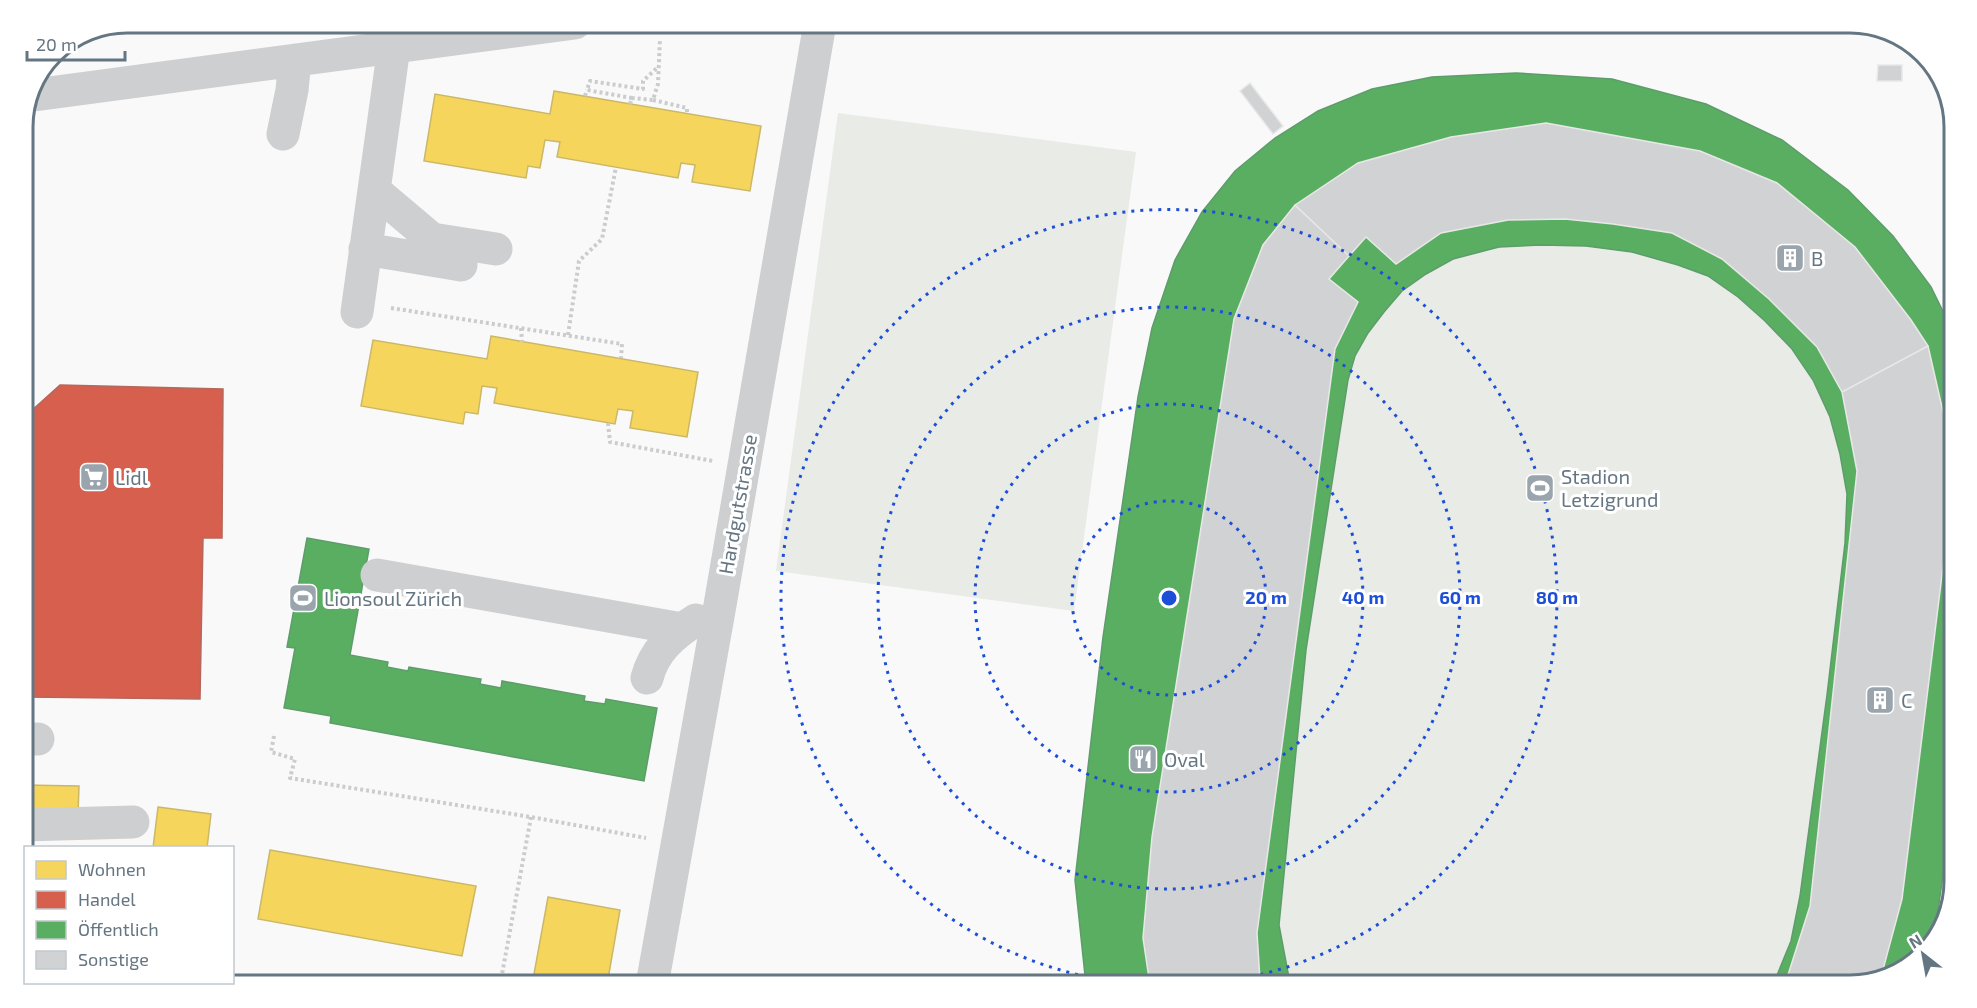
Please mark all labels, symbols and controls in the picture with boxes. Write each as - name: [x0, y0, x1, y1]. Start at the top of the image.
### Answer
- scale bar: [27, 24, 124, 62]
- text: 20 m: [36, 33, 77, 55]
- building icon: B: [1774, 242, 1806, 274]
- place label: B: [1811, 246, 1823, 270]
- street label: Hardgutstrasse: [713, 432, 761, 576]
- supermarket icon: Lidl: [78, 461, 110, 493]
- place label: Stadion Letzigrund: [1561, 464, 1658, 511]
- place label: Lidl: [115, 465, 148, 489]
- sports icon: Stadion Letzigrund: [1524, 472, 1556, 504]
- sports icon: Lionsoul Zürich: [287, 582, 319, 614]
- place label: Lionsoul Zürich: [324, 586, 462, 610]
- text: 20 m: [1245, 586, 1287, 608]
- text: 40 m: [1342, 586, 1384, 608]
- text: 60 m: [1439, 586, 1481, 608]
- text: 80 m: [1536, 586, 1578, 608]
- centre of rings: [1159, 588, 1179, 608]
- building icon: C: [1864, 684, 1896, 716]
- place label: C: [1901, 688, 1912, 712]
- restaurant icon: Oval: [1127, 743, 1159, 775]
- place label: Oval: [1164, 747, 1205, 771]
- legend: [24, 846, 234, 984]
- text: Wohnen: [78, 858, 146, 880]
- text: Handel: [78, 888, 136, 910]
- text: Öffentlich: [78, 918, 159, 940]
- north arrow: [1893, 924, 1953, 984]
- text: N: [1905, 930, 1925, 952]
- text: Sonstige: [78, 948, 149, 970]

